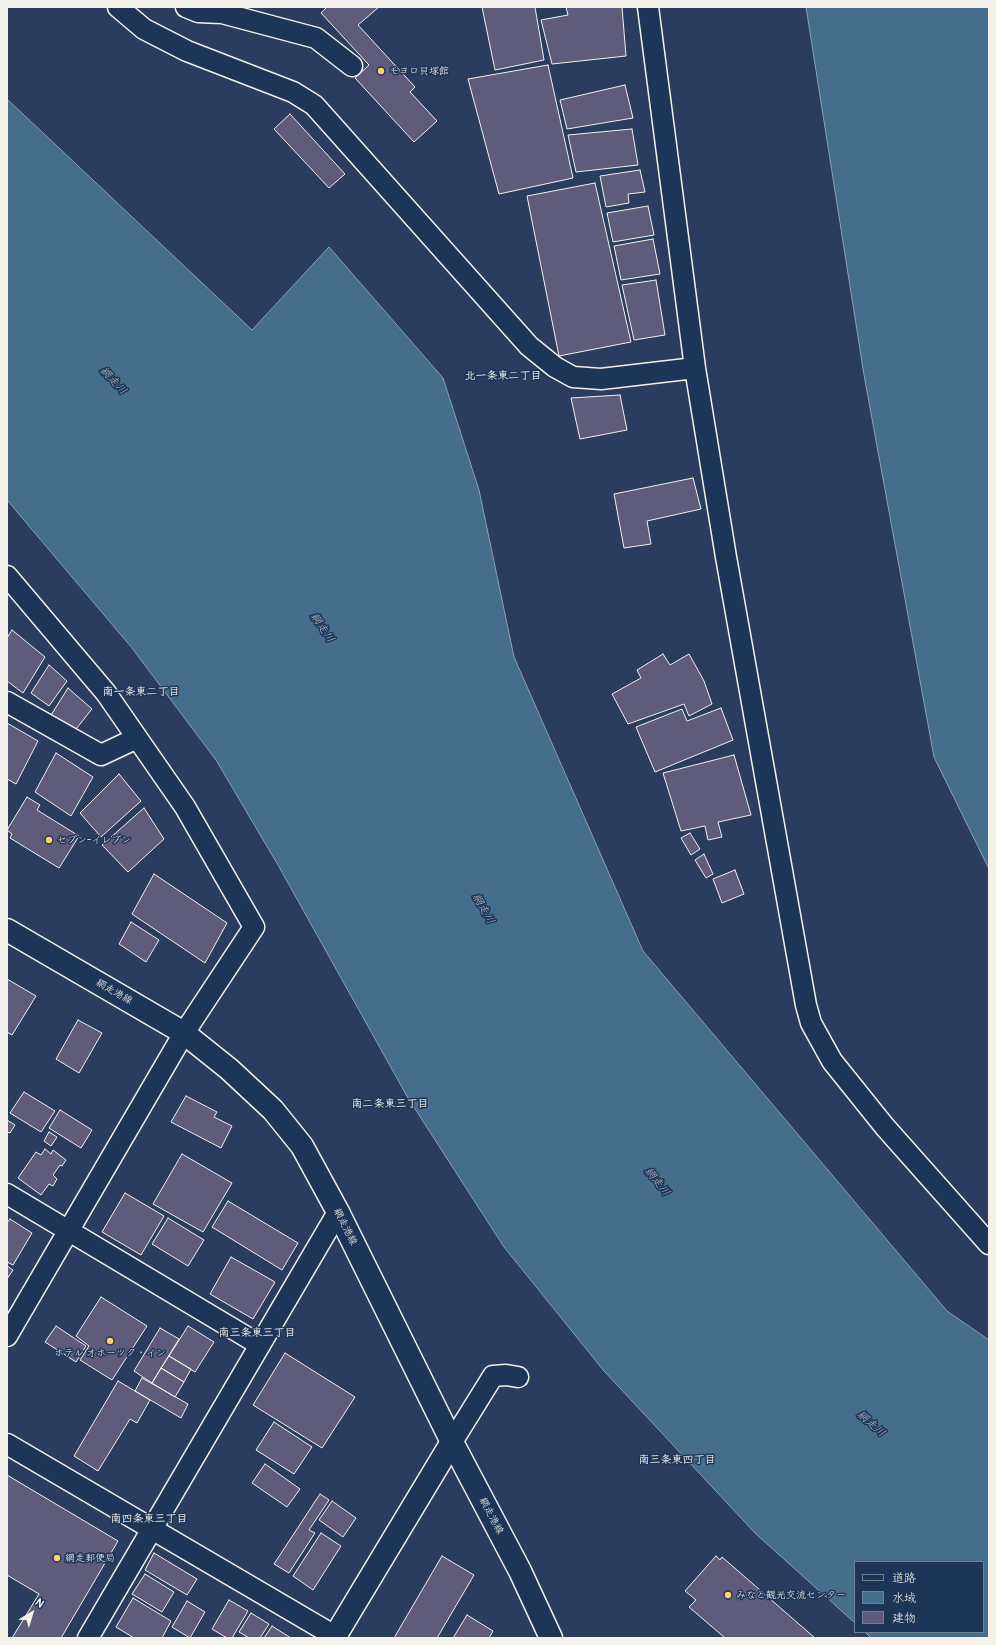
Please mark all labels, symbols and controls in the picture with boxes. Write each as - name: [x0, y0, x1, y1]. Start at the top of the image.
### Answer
- place label: モヨロ貝塚館: [389, 65, 449, 77]
- marker: モヨロ貝塚館: [376, 66, 386, 76]
- water label: 網走川: [97, 364, 129, 398]
- district label: 北一条東二丁目: [465, 369, 541, 383]
- water label: 網走川: [307, 611, 337, 645]
- district label: 南一条東二丁目: [103, 685, 179, 699]
- place label: セブン-イレブン: [57, 834, 131, 846]
- marker: セブン-イレブン: [44, 835, 54, 845]
- water label: 網走川: [469, 891, 497, 927]
- street label: 網走港線: [94, 977, 134, 1007]
- district label: 南二条東三丁目: [352, 1097, 428, 1111]
- water label: 網走川: [641, 1165, 673, 1199]
- street label: 網走港線: [331, 1206, 359, 1248]
- district label: 南三条東三丁目: [219, 1326, 295, 1340]
- marker: ホテル オホーツク・イン: [105, 1336, 115, 1346]
- place label: ホテル オホーツク・イン: [54, 1347, 166, 1359]
- water label: 網走川: [854, 1408, 888, 1440]
- district label: 南三条東四丁目: [639, 1453, 715, 1467]
- street label: 網走港線: [476, 1496, 506, 1536]
- district label: 南四条東三丁目: [111, 1512, 187, 1526]
- place label: 網走郵便局: [65, 1552, 115, 1564]
- marker: 網走郵便局: [52, 1553, 62, 1563]
- legend: [854, 1561, 984, 1633]
- text: 道路: [892, 1571, 916, 1586]
- place label: みなと観光交流センター: [736, 1589, 846, 1601]
- marker: みなと観光交流センター: [723, 1590, 733, 1600]
- text: 水域: [892, 1591, 916, 1606]
- north arrow: [12, 1593, 52, 1633]
- text: N: [33, 1596, 47, 1611]
- text: 建物: [892, 1611, 916, 1626]

